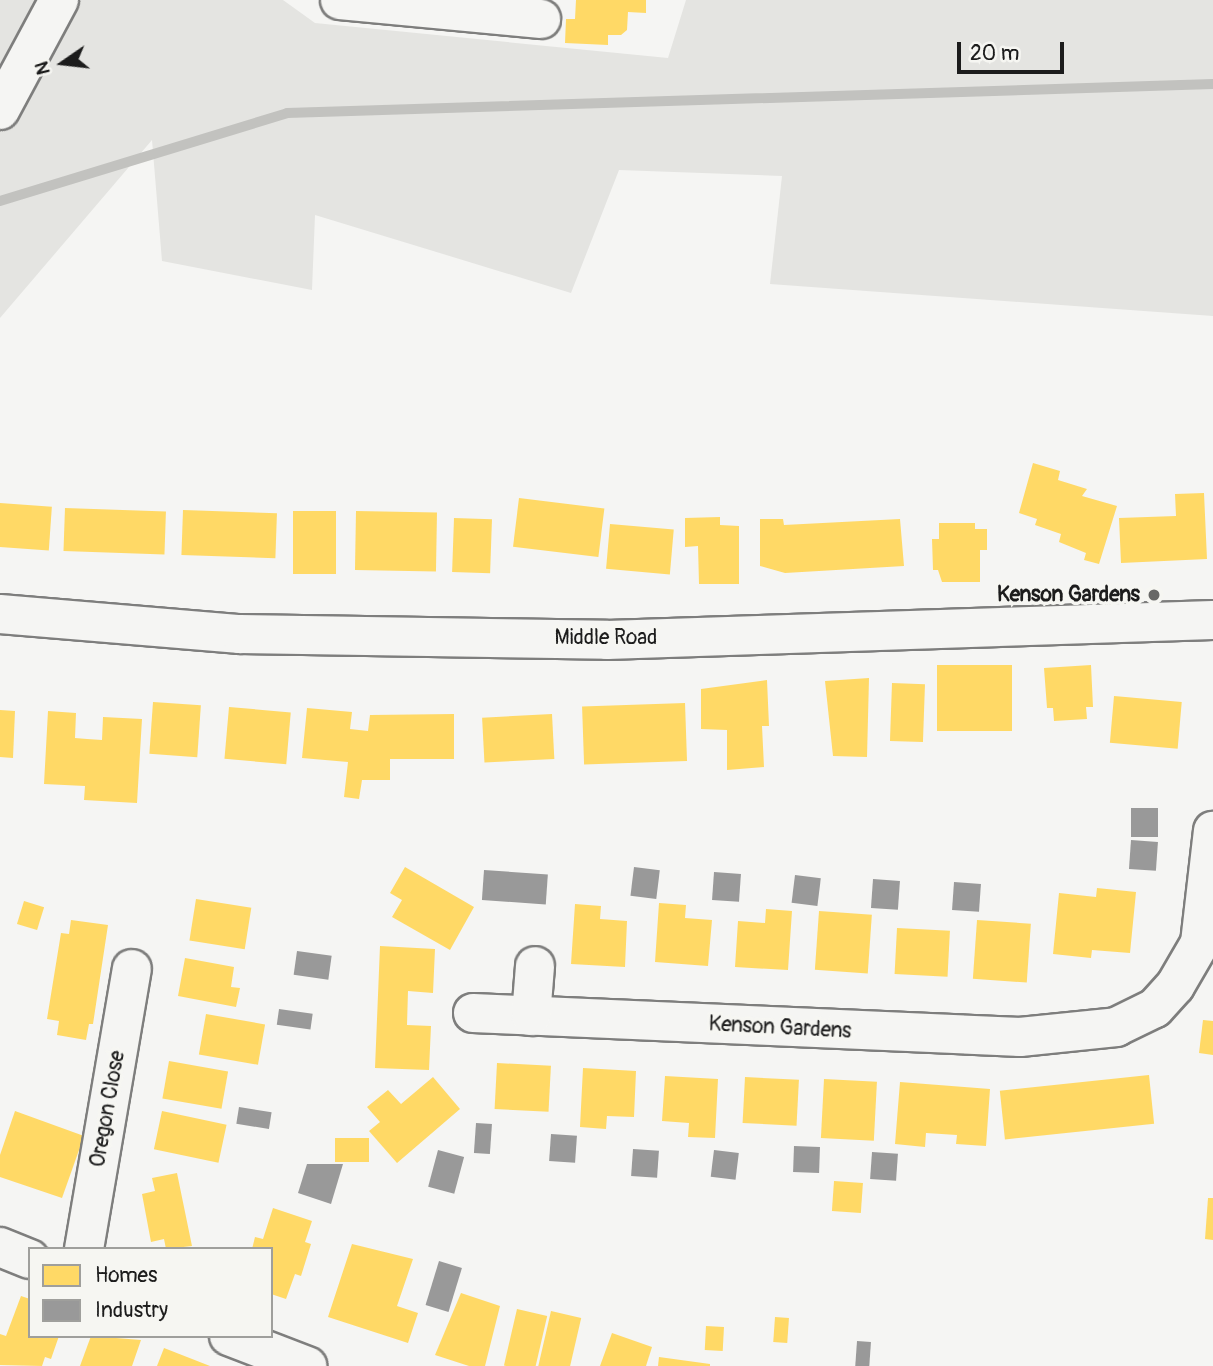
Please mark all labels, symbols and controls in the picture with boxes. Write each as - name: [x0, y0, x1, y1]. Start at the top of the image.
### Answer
- north arrow: [28, 28, 98, 98]
- scale bar: [961, 28, 1068, 72]
- text: 20 m: [970, 40, 1019, 67]
- text: N: [29, 59, 56, 77]
- place label: Kenson Gardens: [997, 582, 1140, 608]
- marker: Kenson Gardens: [1146, 587, 1162, 603]
- street label: Middle Road: [555, 625, 657, 651]
- street label: Kenson Gardens: [708, 1012, 852, 1044]
- street label: Oregon Close: [85, 1049, 131, 1169]
- legend: [28, 1247, 273, 1338]
- text: Homes: [95, 1262, 157, 1289]
- text: Industry: [95, 1297, 168, 1324]

